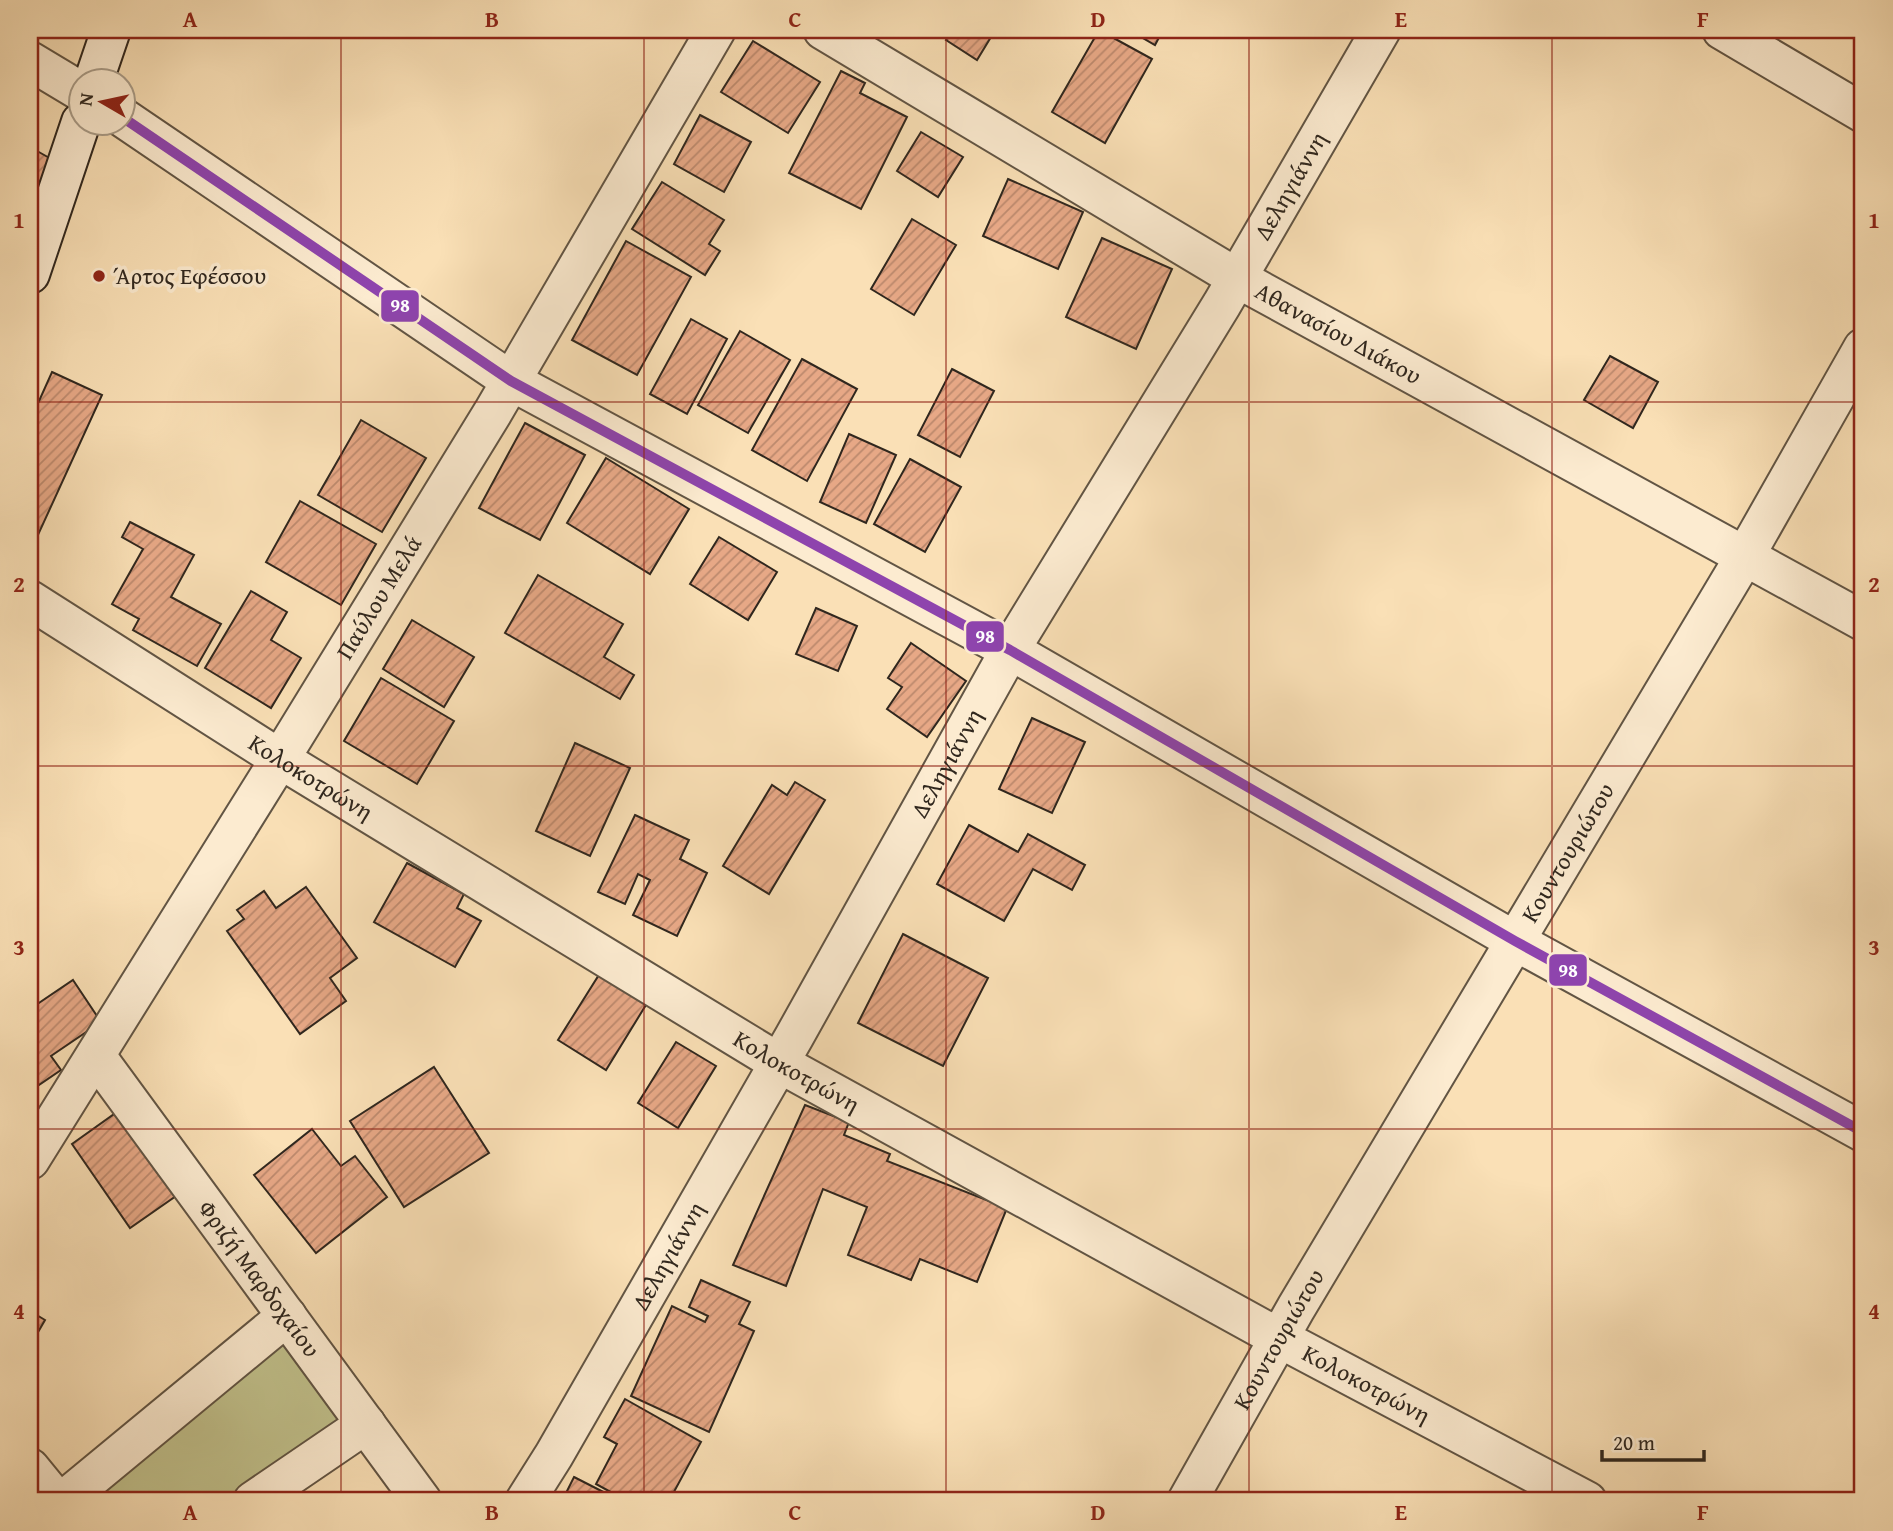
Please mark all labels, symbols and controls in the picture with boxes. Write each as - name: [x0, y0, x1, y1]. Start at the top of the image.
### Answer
- text: A: [183, 2, 198, 35]
- text: B: [485, 2, 499, 35]
- text: C: [788, 2, 802, 35]
- text: D: [1091, 2, 1106, 35]
- text: E: [1395, 2, 1407, 35]
- text: F: [1697, 2, 1709, 35]
- north arrow: [66, 66, 136, 136]
- text: N: [70, 91, 100, 108]
- street label: Δεληγιάννη: [1245, 125, 1335, 246]
- text: 1: [13, 203, 25, 236]
- text: 1: [1868, 203, 1880, 236]
- place label: Άρτος Εφέσσου: [113, 258, 266, 293]
- marker: Άρτος Εφέσσου: [91, 268, 107, 284]
- street label: Αθανασίου Διάκου: [1249, 273, 1428, 393]
- line badge: 98: [380, 289, 420, 323]
- text: 98: [390, 291, 410, 319]
- street label: Παύλου Μελά: [327, 529, 430, 666]
- text: 2: [13, 567, 25, 600]
- text: 2: [1868, 567, 1880, 600]
- line badge: 98: [965, 620, 1005, 653]
- text: 98: [975, 622, 995, 650]
- street label: Δεληγιάννη: [902, 702, 991, 824]
- street label: Κολοκοτρώνη: [242, 725, 380, 829]
- street label: Κουντουριώτου: [1512, 776, 1623, 929]
- text: 3: [13, 930, 25, 963]
- text: 3: [1868, 930, 1880, 963]
- line badge: 98: [1548, 953, 1588, 987]
- text: 98: [1558, 956, 1578, 984]
- street label: Κολοκοτρώνη: [727, 1021, 866, 1121]
- street label: Φριζή Μαρδοχαίου: [190, 1192, 329, 1364]
- street label: Δεληγιάννη: [623, 1195, 713, 1316]
- street label: Κουντουριώτου: [1224, 1262, 1333, 1416]
- text: 4: [13, 1294, 25, 1327]
- text: 4: [1868, 1294, 1880, 1327]
- street label: Κολοκοτρώνη: [1296, 1335, 1437, 1432]
- scale bar: [1602, 1419, 1704, 1463]
- text: 20 m: [1613, 1427, 1655, 1458]
- text: A: [183, 1495, 198, 1528]
- text: B: [485, 1495, 499, 1528]
- text: C: [788, 1495, 802, 1528]
- text: D: [1091, 1495, 1106, 1528]
- text: E: [1395, 1495, 1407, 1528]
- text: F: [1697, 1495, 1709, 1528]

